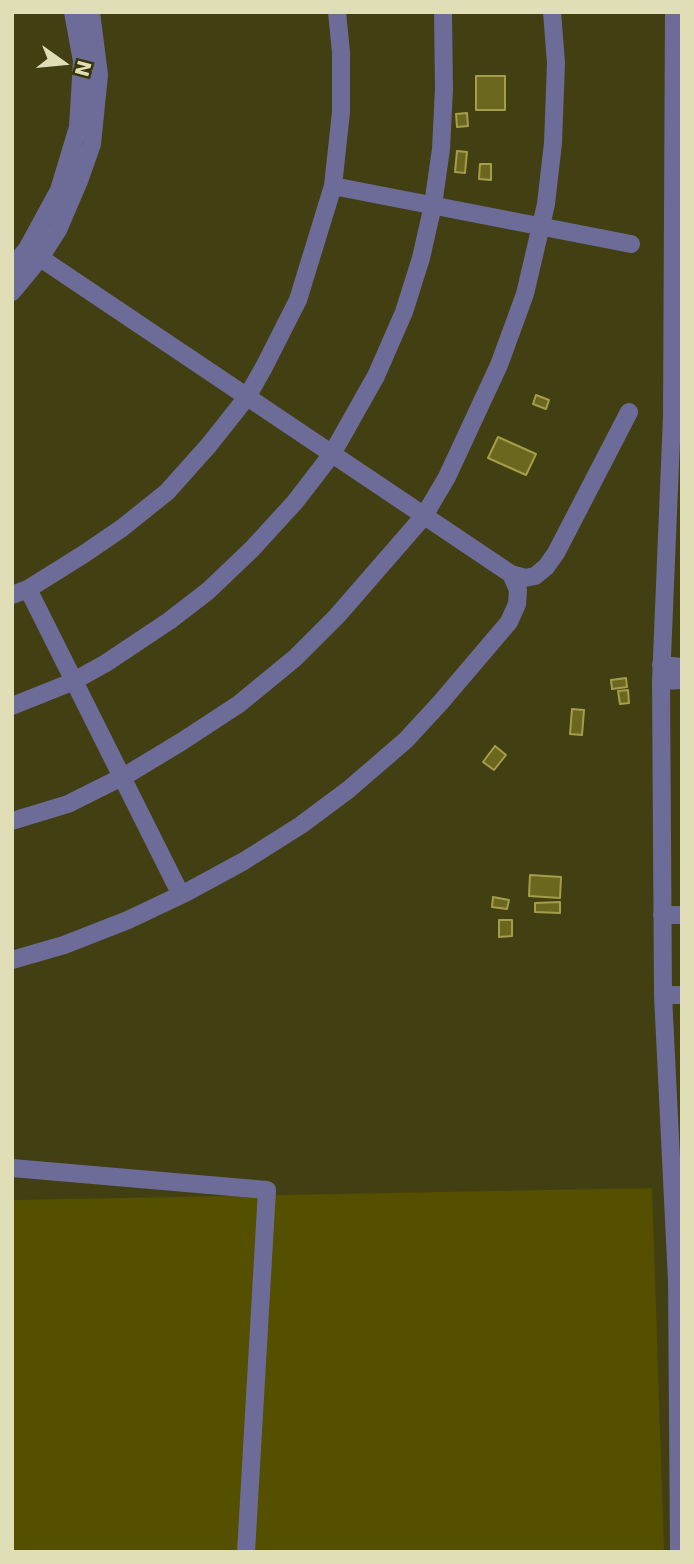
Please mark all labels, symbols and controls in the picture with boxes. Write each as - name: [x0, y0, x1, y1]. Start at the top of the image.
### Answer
- north arrow: [28, 28, 98, 98]
- text: N: [71, 58, 96, 79]

